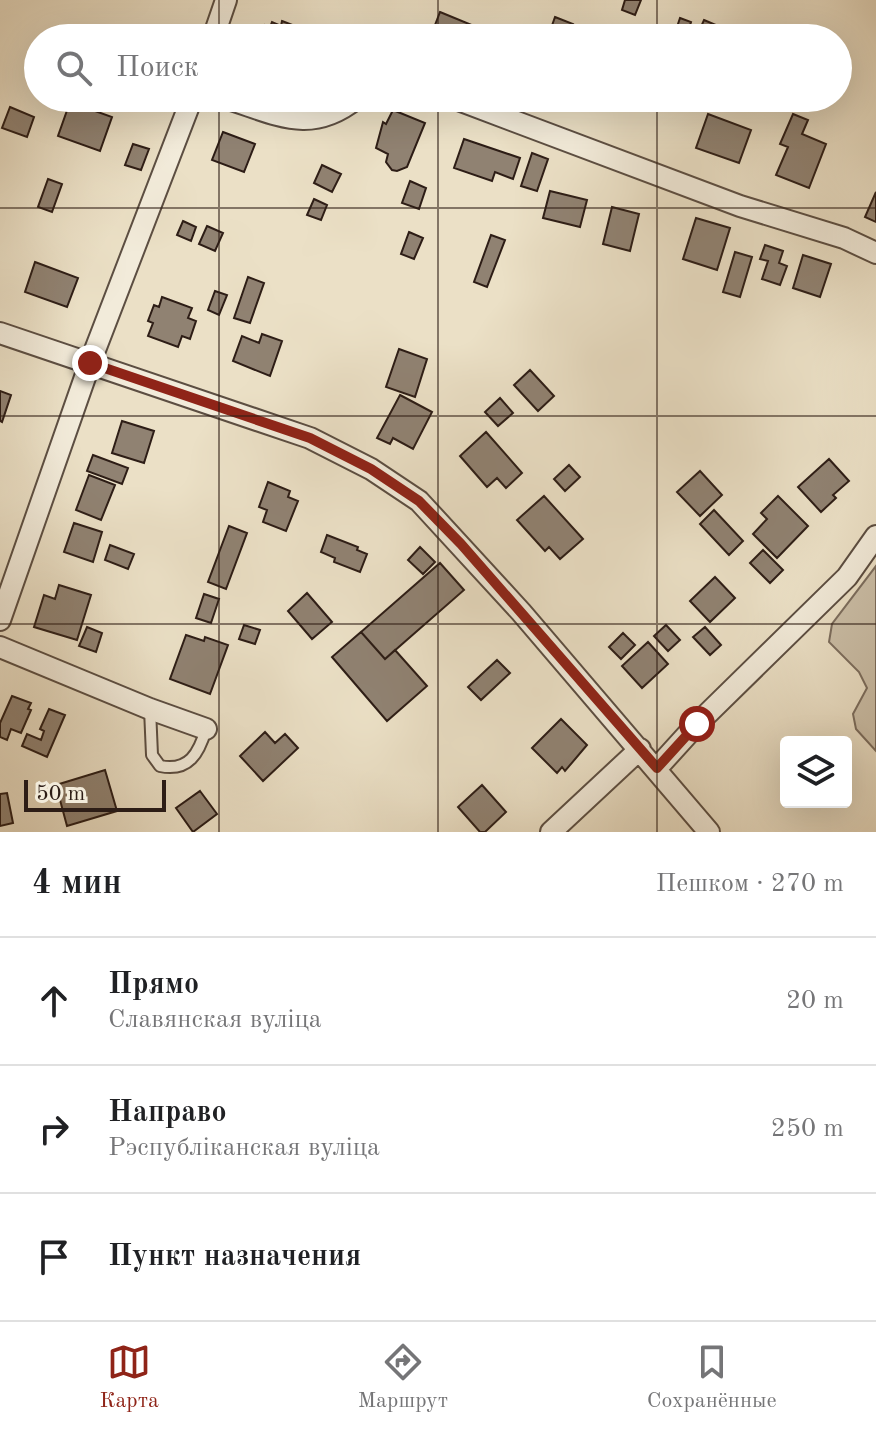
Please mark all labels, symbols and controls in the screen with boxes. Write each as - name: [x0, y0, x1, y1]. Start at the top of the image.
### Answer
- search box: [24, 24, 852, 112]
- icon: search: [52, 46, 96, 90]
- text: Поиск: [116, 53, 199, 83]
- route end: [72, 345, 108, 381]
- route start: [679, 706, 715, 742]
- map controls: [780, 736, 852, 808]
- button: layers: [780, 736, 852, 808]
- scale bar: [24, 776, 166, 812]
- text: 50 m: [36, 783, 85, 805]
- text: 4 мин: [32, 867, 122, 901]
- text: Пешком · 270 m: [656, 871, 844, 897]
- text: Прямо: [108, 970, 199, 1000]
- icon: ahead: [32, 979, 76, 1023]
- text: 20 m: [786, 988, 844, 1014]
- text: Славянская вуліца: [108, 1007, 322, 1033]
- text: Направо: [108, 1098, 227, 1128]
- icon: right: [32, 1107, 76, 1151]
- text: 250 m: [771, 1116, 844, 1142]
- text: Рэспубліканская вуліца: [108, 1135, 380, 1161]
- icon: arrive: [32, 1235, 76, 1279]
- text: Пункт назначения: [108, 1242, 361, 1272]
- tab: Карта: [99, 1340, 159, 1415]
- tab: Маршрут: [358, 1340, 448, 1415]
- tab: Сохранённые: [647, 1340, 777, 1415]

